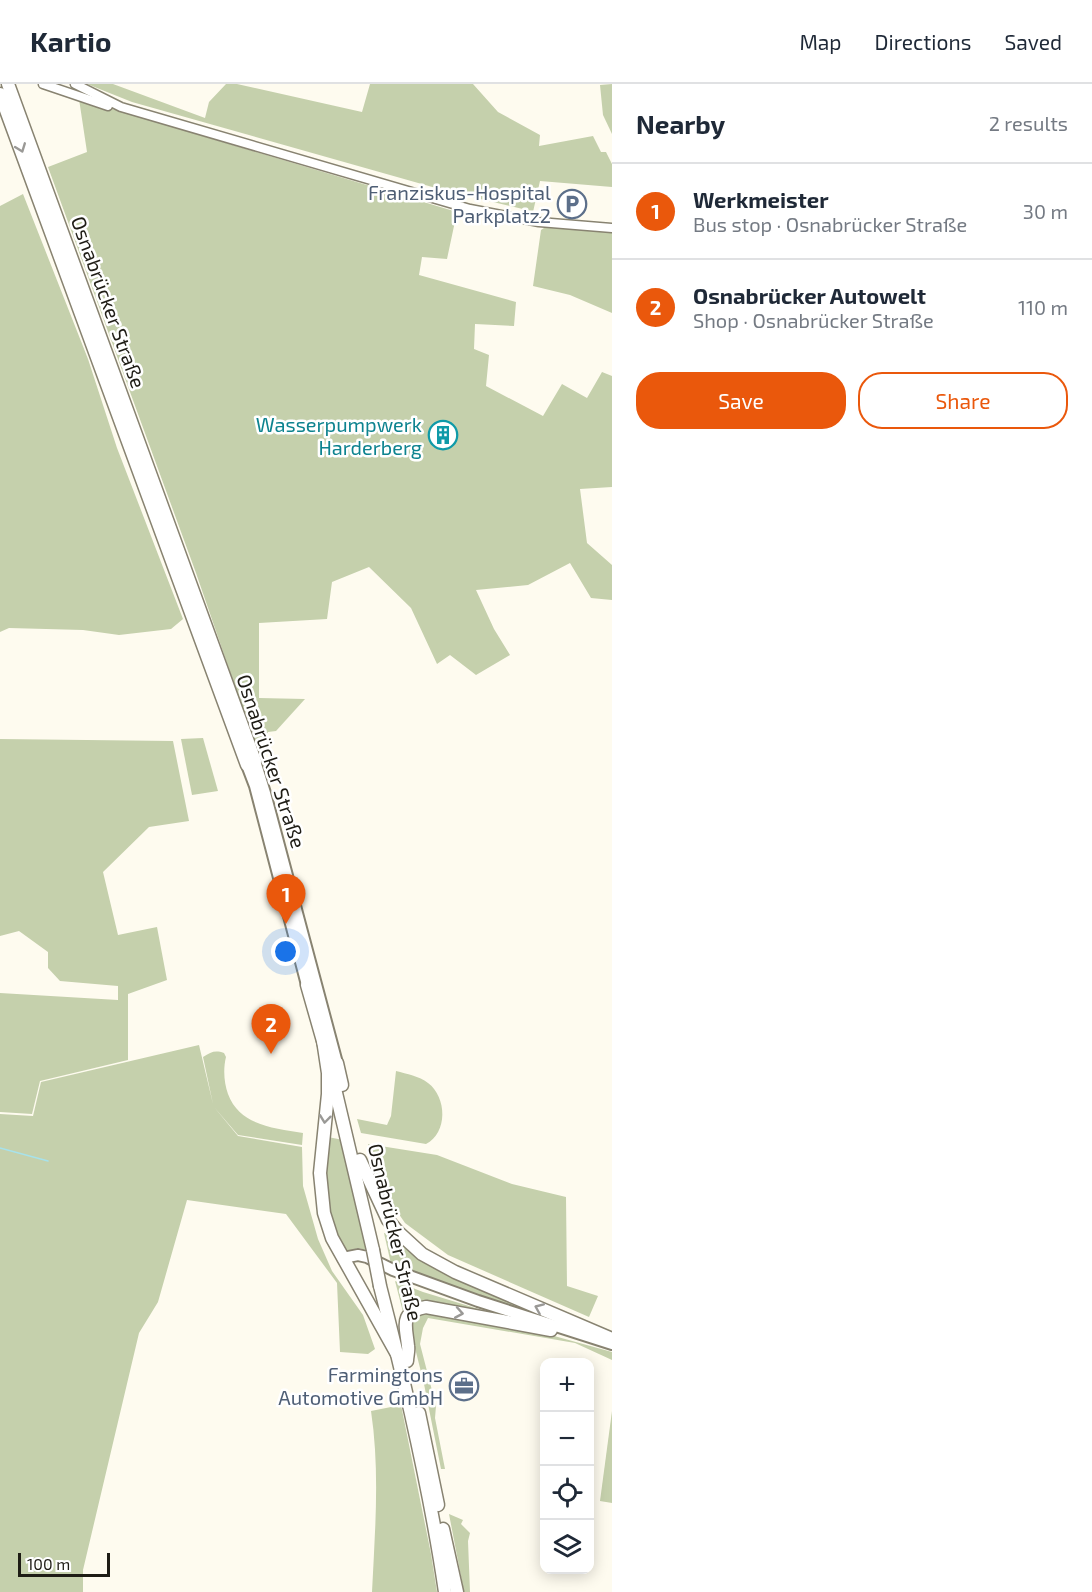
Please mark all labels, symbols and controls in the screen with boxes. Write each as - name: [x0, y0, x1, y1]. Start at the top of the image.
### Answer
- text: Kartio: [30, 24, 111, 58]
- text: Map: [799, 29, 842, 54]
- text: Directions: [875, 29, 971, 54]
- text: Saved: [1004, 29, 1062, 54]
- text: Nearby: [636, 108, 725, 139]
- text: 2 results: [989, 111, 1068, 135]
- one-way arrow: [13, 142, 26, 153]
- place label: Franziskus-Hospital Parkplatz2: [368, 180, 551, 227]
- text: Werkmeister: [693, 186, 829, 212]
- parking icon: Franziskus-Hospital Parkplatz2: [556, 188, 588, 220]
- text: 1: [651, 199, 660, 223]
- text: 30 m: [1023, 199, 1068, 223]
- text: Bus stop · Osnabrücker Straße: [693, 212, 967, 236]
- street label: Osnabrücker Straße: [67, 213, 151, 391]
- text: Osnabrücker Autowelt: [693, 282, 926, 308]
- text: 2: [650, 295, 661, 319]
- text: 110 m: [1018, 295, 1068, 319]
- text: Shop · Osnabrücker Straße: [693, 308, 934, 332]
- button: Save: [636, 372, 846, 429]
- button: Share: [858, 372, 1068, 429]
- place label: Wasserpumpwerk Harderberg: [256, 412, 422, 459]
- building icon: Wasserpumpwerk Harderberg: [427, 419, 459, 451]
- street label: Osnabrücker Straße: [233, 671, 311, 851]
- pin: 1: [266, 874, 306, 924]
- your location: [271, 937, 300, 966]
- pin: 2: [252, 1004, 290, 1054]
- one-way arrow: [319, 1115, 331, 1124]
- street label: Osnabrücker Straße: [364, 1141, 428, 1323]
- one-way arrow: [534, 1304, 545, 1316]
- one-way arrow: [453, 1306, 463, 1319]
- map controls: [540, 1358, 594, 1574]
- button: +: [540, 1358, 594, 1412]
- place label: Farmingtons Automotive GmbH: [278, 1362, 443, 1409]
- office icon: Farmingtons Automotive GmbH: [448, 1370, 480, 1402]
- button: −: [540, 1412, 594, 1466]
- button: locate: [540, 1466, 594, 1520]
- button: layers: [540, 1520, 594, 1574]
- scale bar: [18, 1550, 110, 1578]
- text: 100 m: [27, 1554, 70, 1573]

